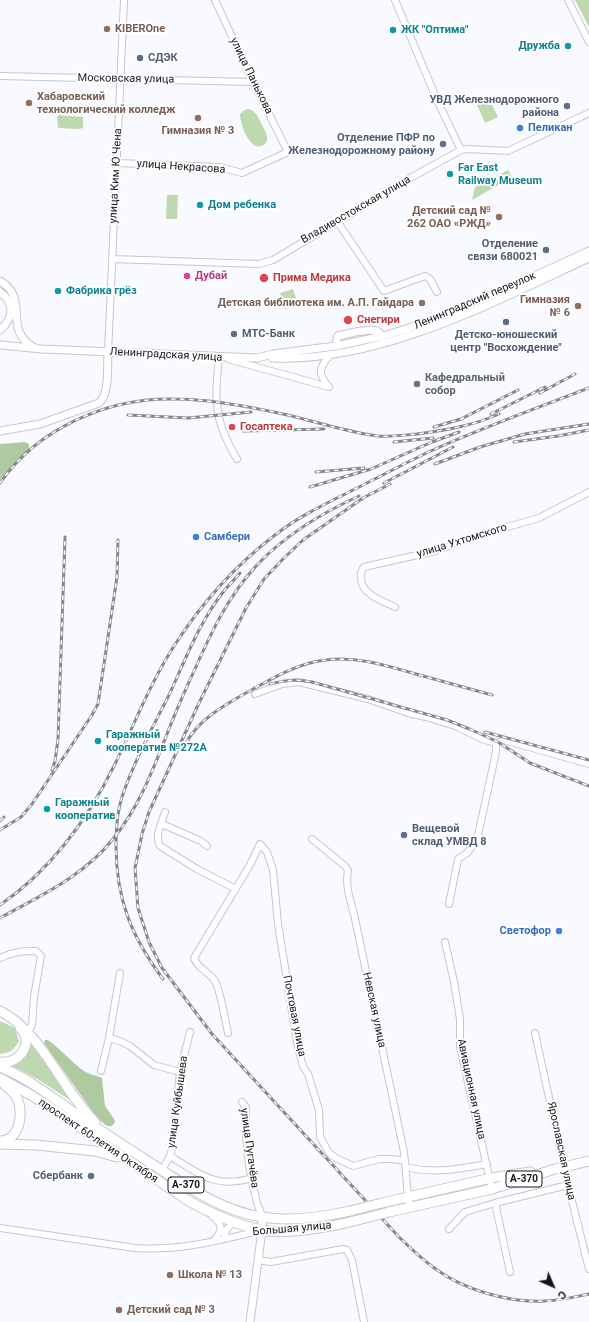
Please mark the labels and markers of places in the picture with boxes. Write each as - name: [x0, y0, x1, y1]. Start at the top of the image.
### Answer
- place label: KIBEROne: [115, 22, 165, 36]
- place label: ЖК "Оптима": [401, 23, 469, 37]
- marker: KIBEROne: [102, 24, 112, 34]
- marker: ЖК "Оптима": [388, 25, 398, 35]
- place label: Дружба: [519, 39, 560, 53]
- marker: Дружба: [563, 41, 573, 51]
- place label: СДЭК: [148, 51, 178, 65]
- marker: СДЭК: [135, 53, 145, 63]
- place label: Хабаровский технологический колледж: [37, 90, 175, 116]
- place label: УВД Железнодорожного района: [429, 93, 559, 119]
- marker: Хабаровский технологический колледж: [24, 98, 34, 108]
- marker: УВД Железнодорожного района: [562, 101, 572, 111]
- marker: Гимназия № 3: [193, 113, 203, 123]
- place label: Пеликан: [528, 121, 572, 135]
- marker: Пеликан: [515, 123, 525, 133]
- place label: Гимназия № 3: [162, 124, 234, 138]
- place label: Отделение ПФР по Железнодорожному району: [288, 131, 435, 157]
- marker: Отделение ПФР по Железнодорожному району: [438, 139, 448, 149]
- place label: Far East Railway Museum: [458, 161, 542, 187]
- marker: Far East Railway Museum: [445, 169, 455, 179]
- place label: Дом ребенка: [208, 198, 276, 212]
- marker: Дом ребенка: [195, 200, 205, 210]
- place label: Детский сад № 262 ОАО «РЖД»: [407, 204, 491, 230]
- marker: Детский сад № 262 ОАО «РЖД»: [494, 212, 504, 222]
- place label: Отделение связи 680021: [467, 237, 538, 263]
- marker: Отделение связи 680021: [541, 245, 551, 255]
- place label: Дубай: [195, 269, 227, 283]
- marker: Дубай: [182, 271, 192, 281]
- place label: Прима Медика: [273, 271, 351, 285]
- marker: Прима Медика: [258, 272, 270, 284]
- place label: Фабрика грёз: [66, 284, 137, 298]
- marker: Фабрика грёз: [53, 286, 63, 296]
- place label: Гимназия № 6: [520, 293, 570, 319]
- place label: Детская библиотека им. А.П. Гайдара: [218, 296, 414, 310]
- marker: Детская библиотека им. А.П. Гайдара: [417, 298, 427, 308]
- marker: Гимназия № 6: [573, 301, 583, 311]
- place label: Снегири: [357, 313, 400, 327]
- marker: Снегири: [342, 314, 354, 326]
- marker: Детско-юношеский центр "Восхождение": [501, 317, 511, 327]
- place label: МТС-Банк: [242, 327, 295, 341]
- place label: Детско-юношеский центр "Восхождение": [450, 328, 562, 354]
- marker: МТС-Банк: [229, 329, 239, 339]
- place label: Кафедральный собор: [425, 371, 505, 397]
- marker: Кафедральный собор: [412, 379, 422, 389]
- place label: Госаптека: [240, 420, 293, 434]
- marker: Госаптека: [227, 422, 237, 432]
- place label: Самбери: [204, 530, 250, 544]
- marker: Самбери: [191, 532, 201, 542]
- place label: Гаражный кооператив №272А: [106, 728, 207, 754]
- marker: Гаражный кооператив №272А: [93, 736, 103, 746]
- place label: Гаражный кооператив: [55, 796, 116, 822]
- marker: Гаражный кооператив: [42, 804, 52, 814]
- place label: Вещевой склад УМВД 8: [412, 822, 487, 848]
- marker: Вещевой склад УМВД 8: [399, 830, 409, 840]
- place label: Светофор: [500, 924, 551, 938]
- marker: Светофор: [554, 926, 564, 936]
- place label: Сбербанк: [33, 1169, 83, 1183]
- marker: Сбербанк: [86, 1171, 96, 1181]
- place label: Школа № 13: [178, 1268, 242, 1282]
- marker: Школа № 13: [165, 1270, 175, 1280]
- place label: Детский сад № 3: [127, 1303, 215, 1317]
- marker: Детский сад № 3: [114, 1305, 124, 1315]

